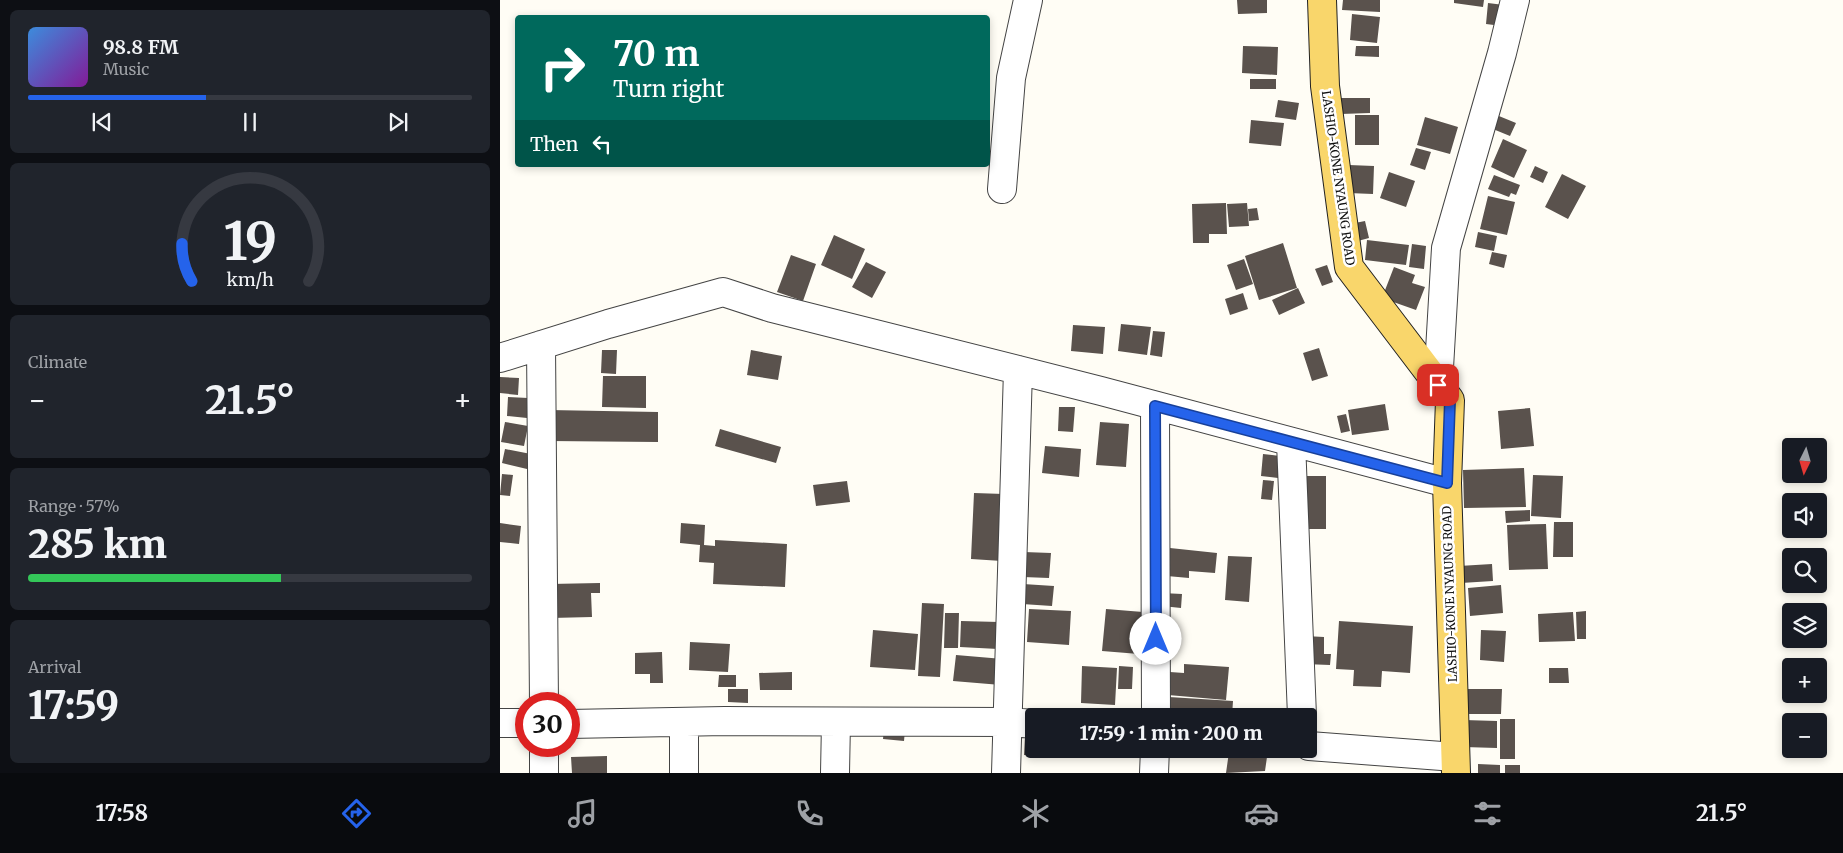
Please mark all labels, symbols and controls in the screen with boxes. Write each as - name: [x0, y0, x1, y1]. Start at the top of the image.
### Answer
- text: 70 m: [613, 32, 700, 76]
- text: 98.8 FM: [103, 35, 179, 59]
- icon: right: [530, 35, 595, 100]
- text: Music: [103, 59, 149, 79]
- text: Turn right: [613, 75, 724, 103]
- street label: LASHIO-KONE NYAUNG ROAD: [1319, 90, 1358, 266]
- icon: previous: [88, 108, 116, 136]
- icon: pause: [236, 108, 264, 136]
- icon: next: [384, 108, 412, 136]
- icon: left: [588, 130, 616, 158]
- text: Then: [530, 132, 578, 156]
- text: 19: [223, 209, 277, 274]
- text: km/h: [226, 268, 274, 291]
- text: Climate: [28, 352, 87, 372]
- pin: [1417, 364, 1459, 406]
- icon: arrive: [1424, 371, 1452, 399]
- text: 21.5°: [205, 377, 295, 424]
- text: −: [28, 382, 47, 418]
- text: +: [453, 382, 472, 418]
- north arrow: [1782, 438, 1828, 482]
- map controls: [1782, 438, 1827, 758]
- button: sound: [1782, 493, 1827, 538]
- text: Range · 57%: [28, 496, 120, 516]
- street label: LASHIO-KONE NYAUNG ROAD: [1439, 506, 1460, 682]
- text: 285 km: [28, 521, 167, 568]
- button: search: [1782, 548, 1827, 593]
- button: layers: [1782, 603, 1827, 648]
- position arrow: [1129, 612, 1181, 664]
- text: Arrival: [28, 657, 81, 677]
- button: +: [1782, 658, 1827, 703]
- text: 17:59: [28, 682, 119, 729]
- speed limit sign: 30: [515, 692, 580, 757]
- button: −: [1782, 713, 1827, 758]
- text: 17:59 · 1 min · 200 m: [1080, 721, 1262, 745]
- icon: directions: [339, 796, 374, 831]
- icon: music: [565, 796, 600, 831]
- icon: phone: [792, 796, 827, 831]
- icon: climate: [1018, 796, 1053, 831]
- icon: car: [1244, 796, 1279, 831]
- icon: filters: [1470, 796, 1505, 831]
- text: 17:58: [96, 799, 148, 827]
- text: 21.5°: [1696, 799, 1747, 827]

